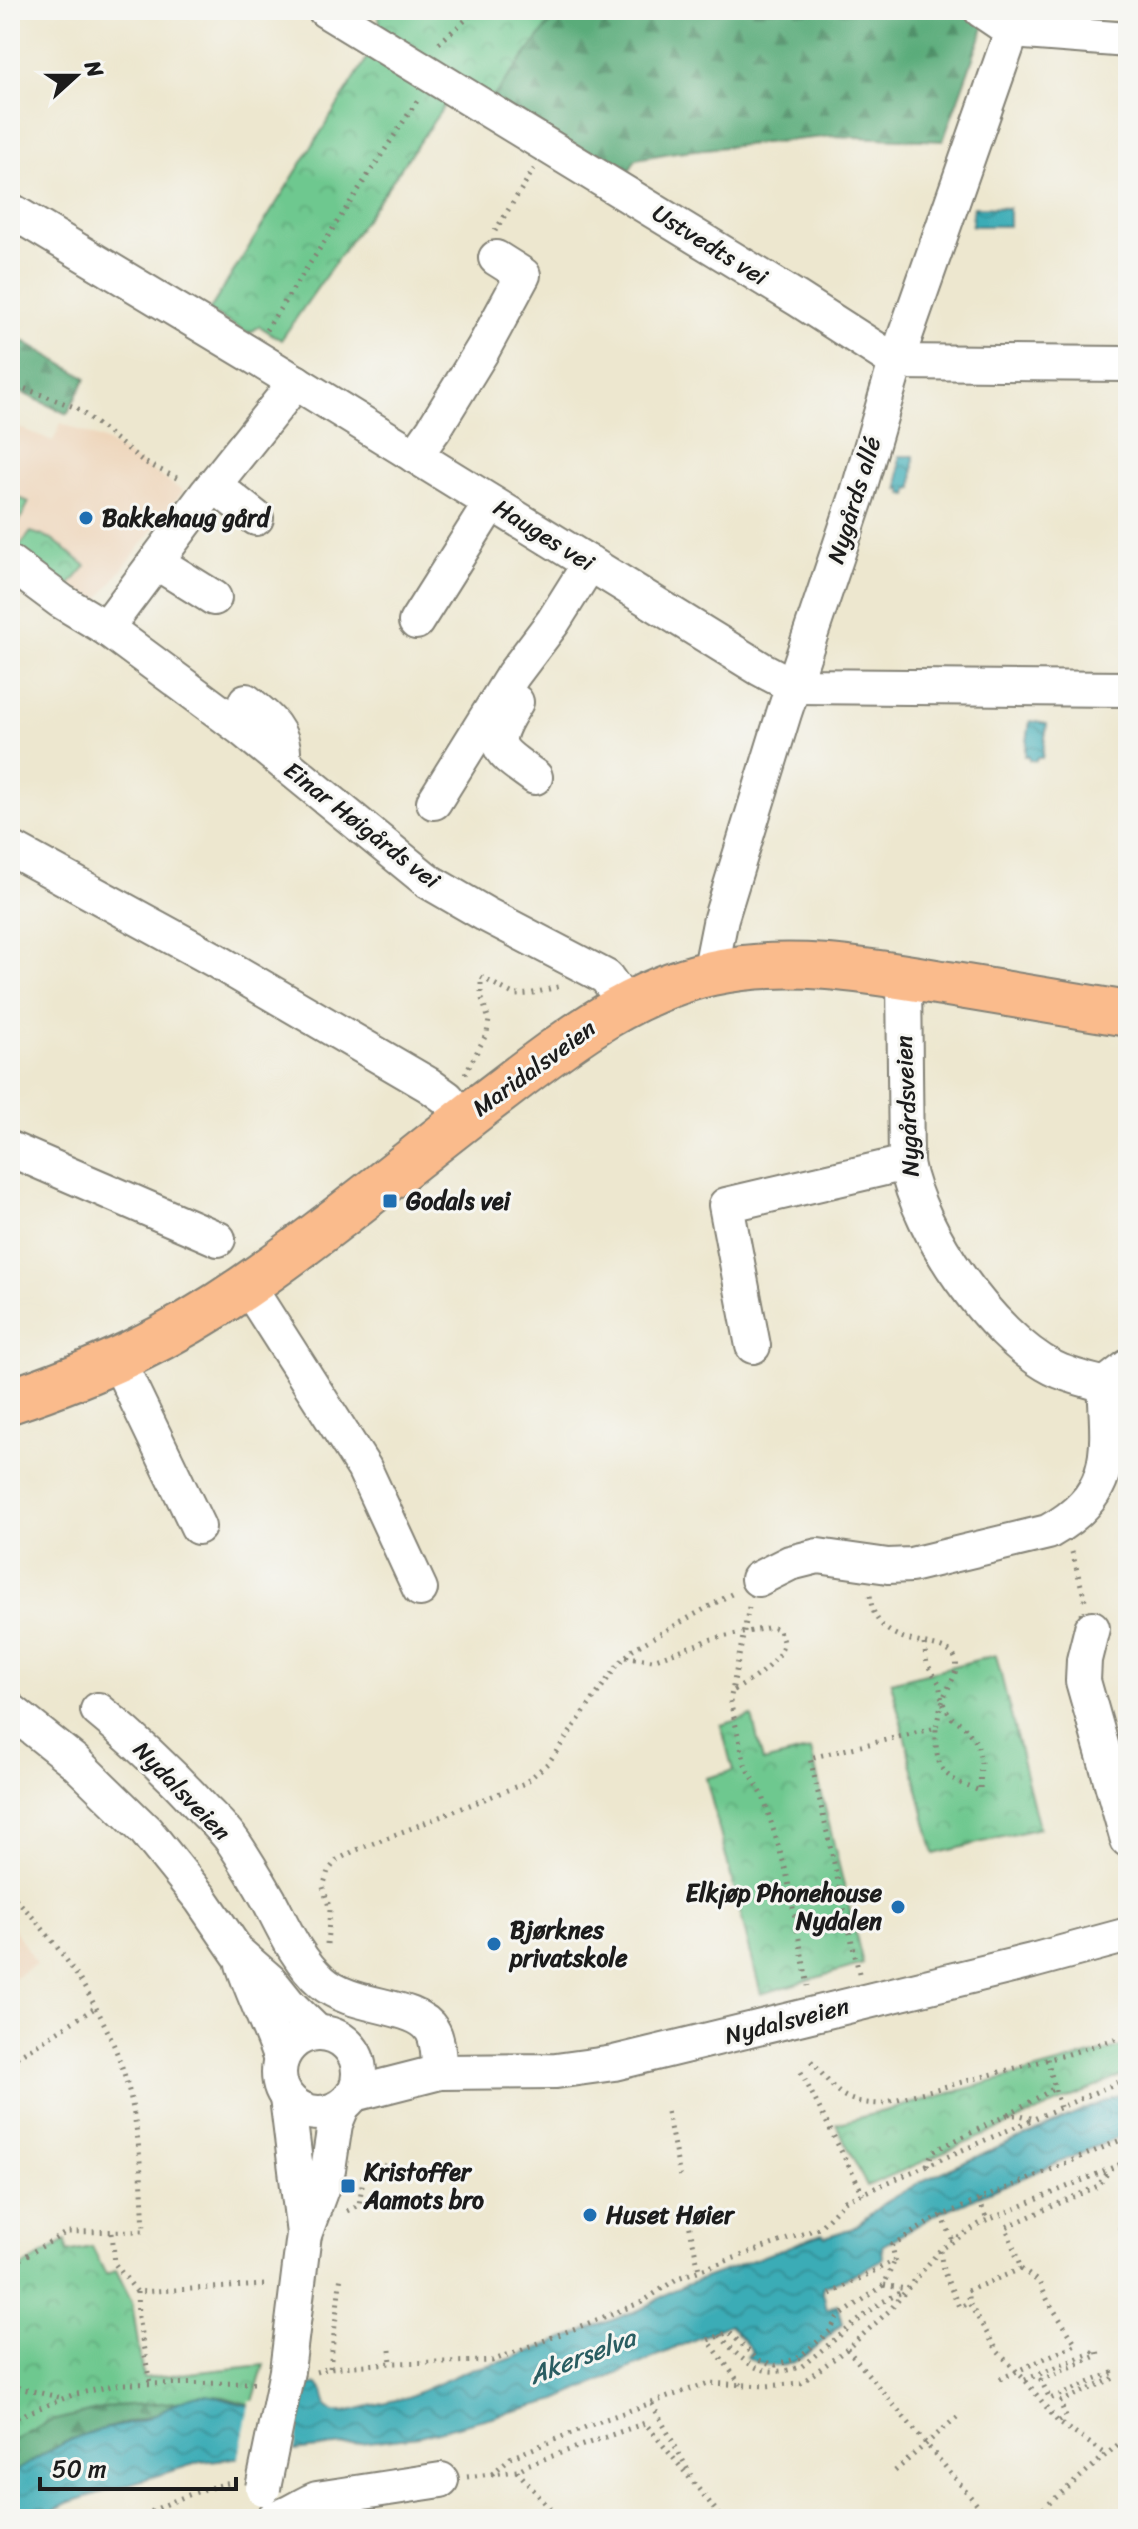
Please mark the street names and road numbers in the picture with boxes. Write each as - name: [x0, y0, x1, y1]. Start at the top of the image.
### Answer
- street label: Ustvedts vei: [644, 193, 777, 298]
- street label: Nygårds allé: [815, 431, 893, 569]
- street label: Hauges vei: [485, 487, 604, 583]
- street label: Einar Høigårds vei: [274, 750, 451, 901]
- street label: Maridalsveien: [463, 1008, 605, 1128]
- street label: Nygårdsveien: [882, 1034, 932, 1178]
- street label: Nydalsveien: [123, 1731, 241, 1851]
- street label: Nydalsveien: [720, 1985, 854, 2057]

